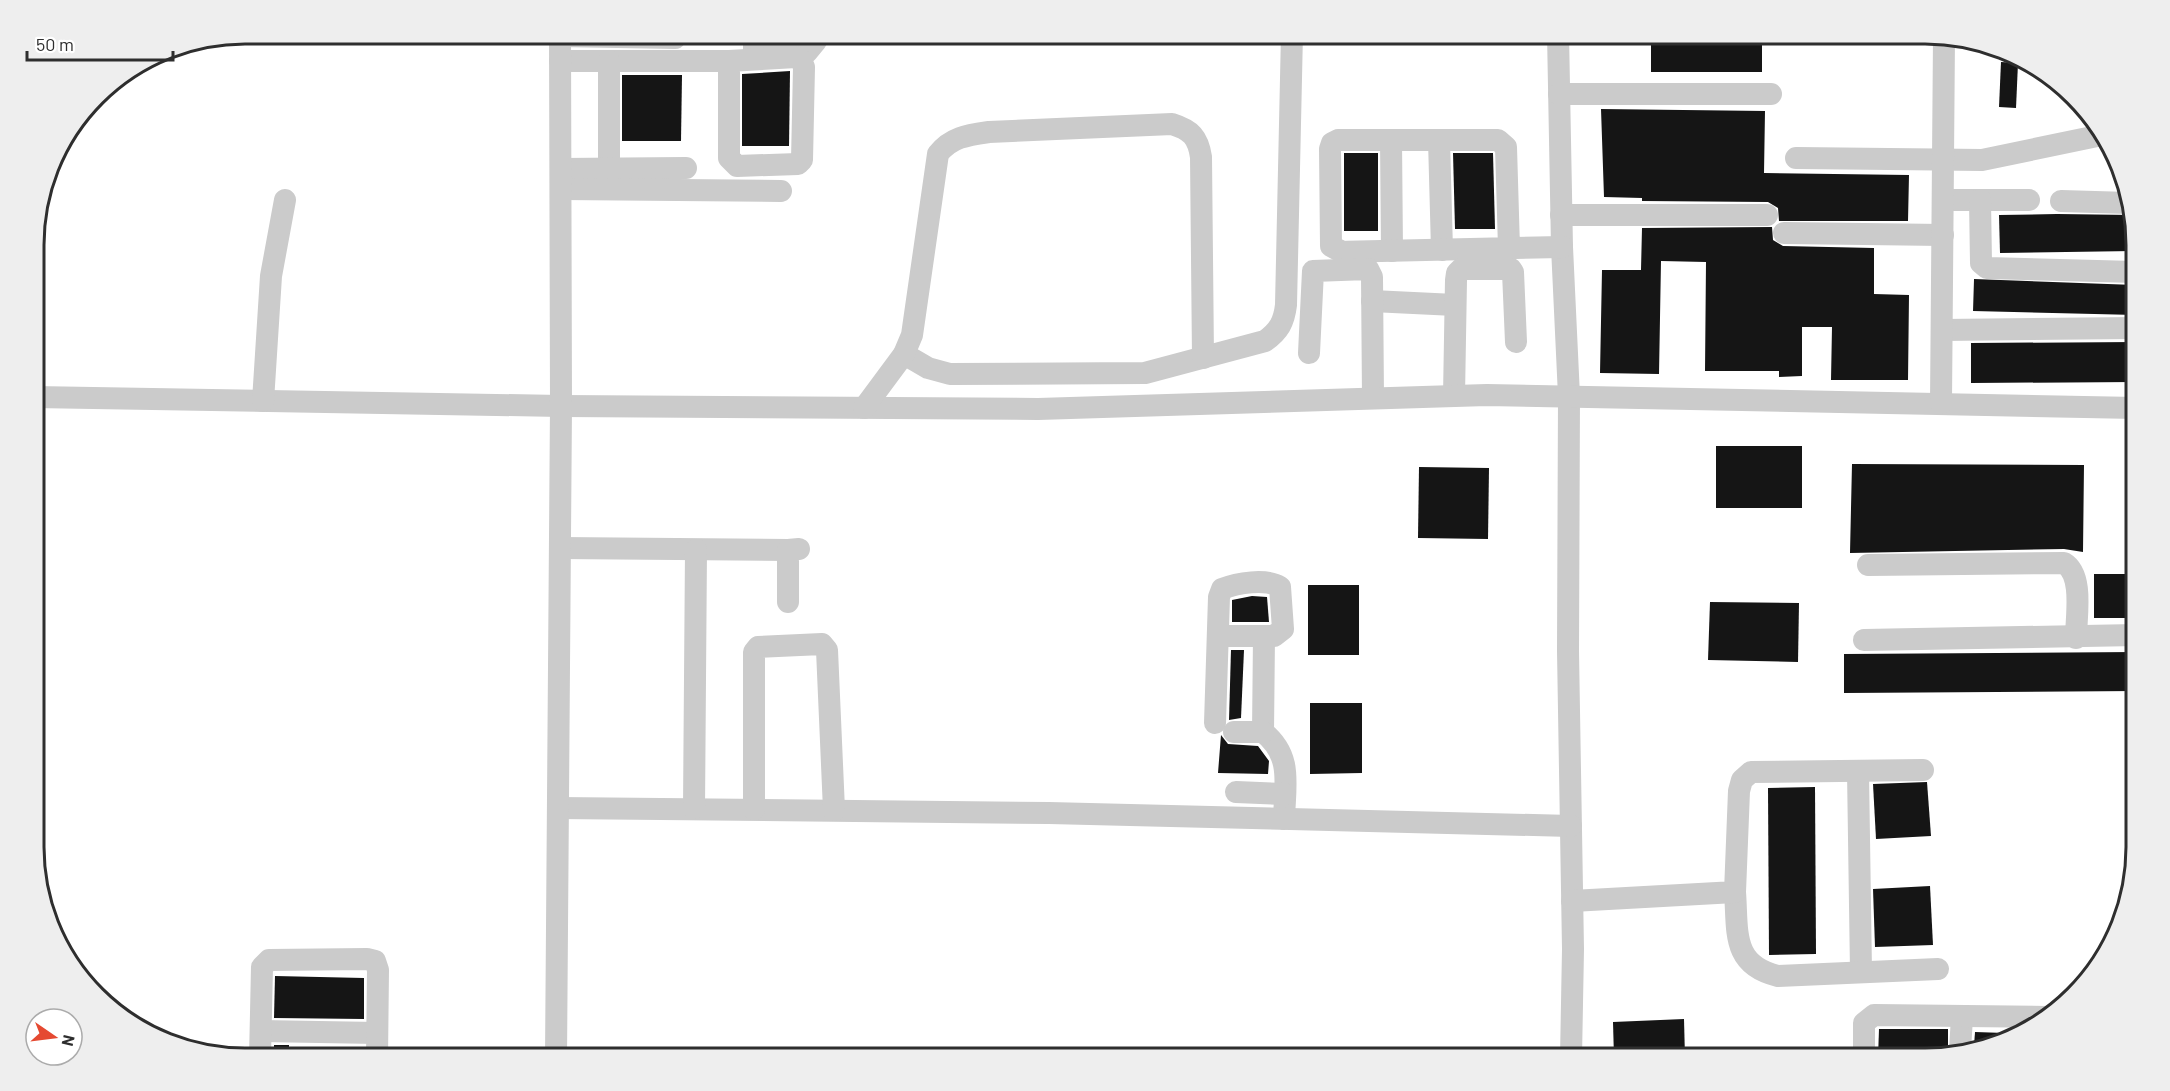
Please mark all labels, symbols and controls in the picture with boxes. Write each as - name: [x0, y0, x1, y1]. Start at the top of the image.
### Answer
- scale bar: [27, 24, 172, 62]
- text: 50 m: [36, 33, 74, 55]
- north arrow: [24, 1007, 84, 1067]
- text: N: [59, 1033, 80, 1048]

